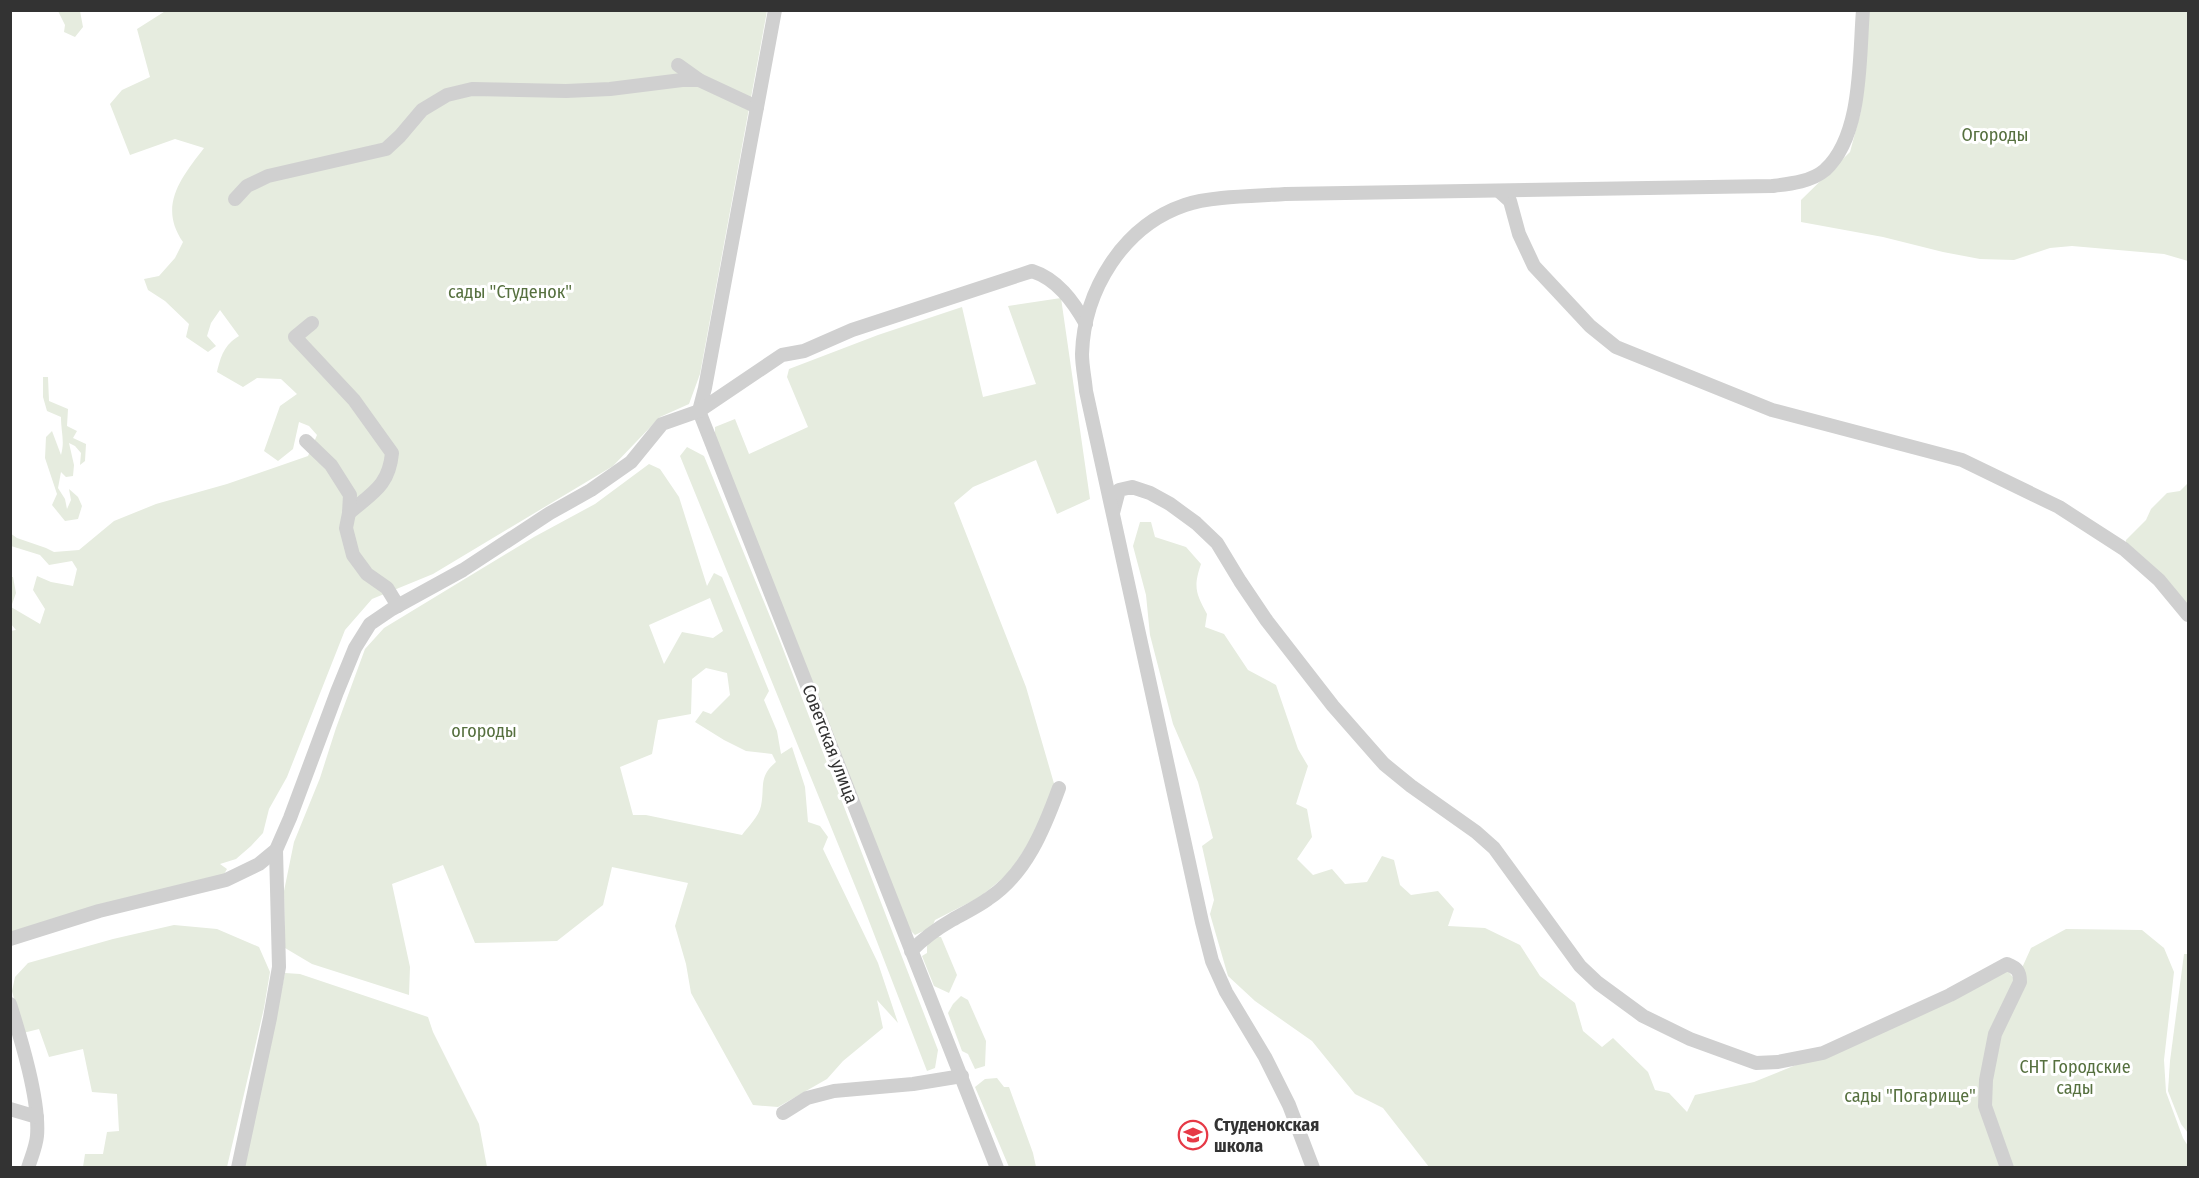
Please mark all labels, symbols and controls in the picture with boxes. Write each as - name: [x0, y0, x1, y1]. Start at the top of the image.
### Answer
- park label: Огороды: [1961, 124, 2029, 146]
- park label: сады "Студенок": [448, 281, 572, 303]
- street label: Советская улица: [797, 681, 863, 807]
- park label: огороды: [451, 720, 517, 742]
- park label: СНТ Городские сады: [2019, 1056, 2131, 1099]
- park label: сады "Погарище": [1844, 1085, 1976, 1107]
- place label: Студенокская школа: [1214, 1114, 1319, 1157]
- school or university icon: Студенокская школа: [1177, 1119, 1209, 1151]

